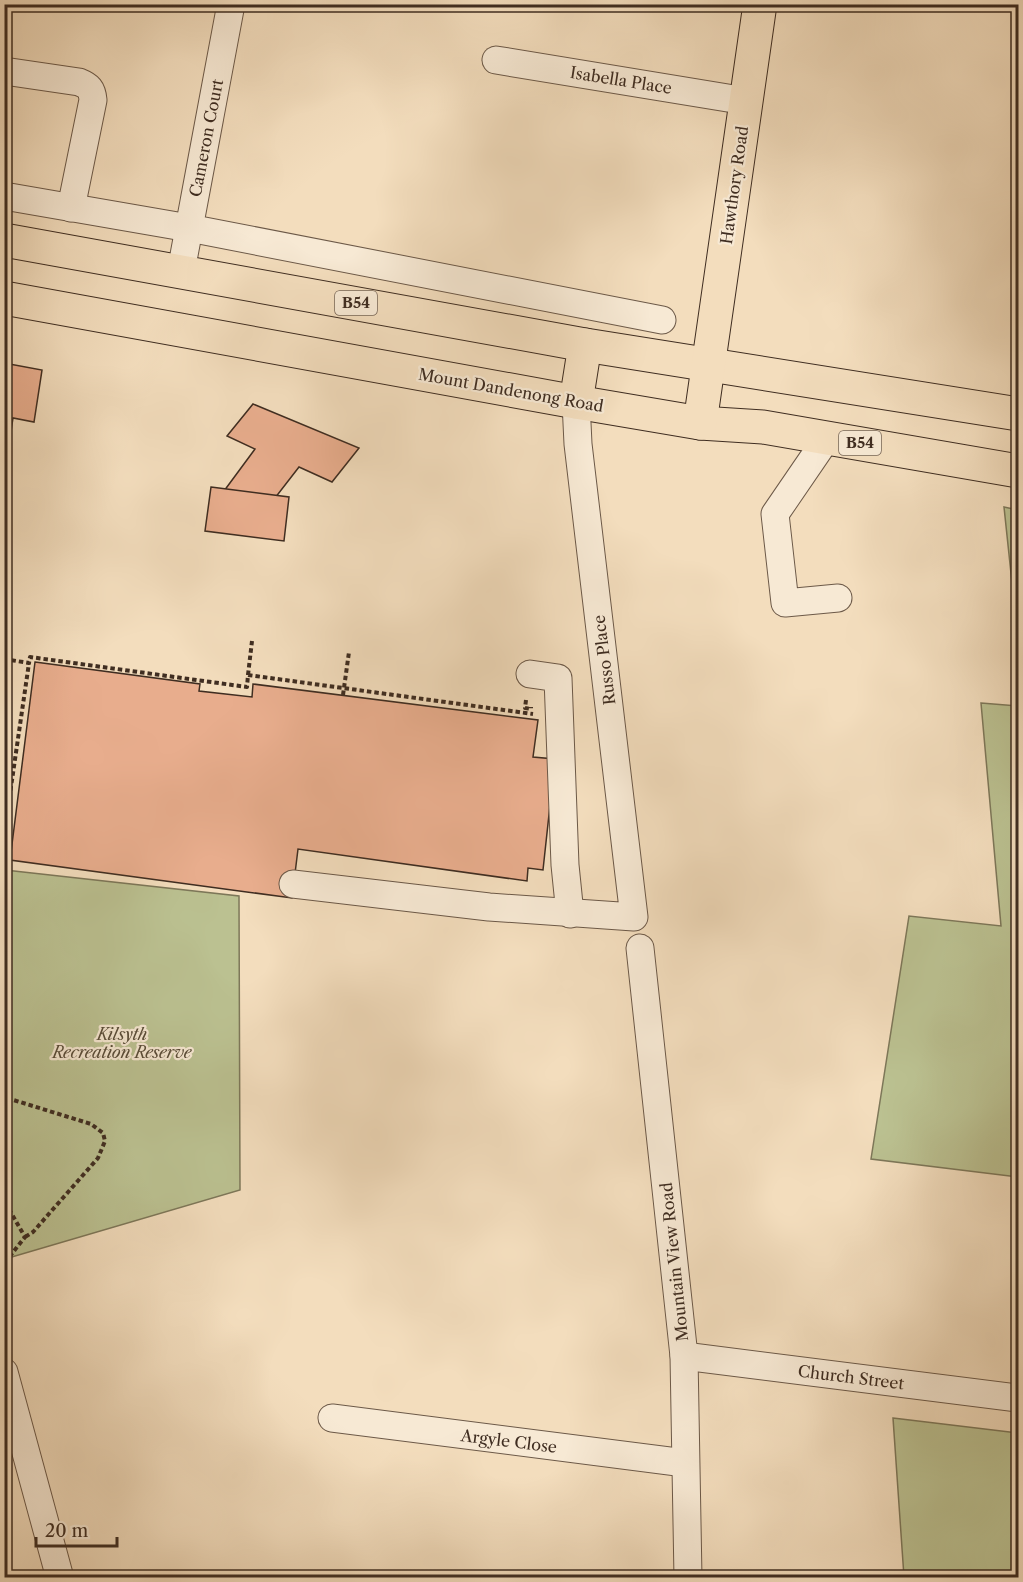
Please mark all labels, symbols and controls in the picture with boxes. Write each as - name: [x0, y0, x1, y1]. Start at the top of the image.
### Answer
- street label: Isabella Place: [569, 62, 674, 98]
- street label: Cameron Court: [185, 77, 227, 199]
- street label: Hawthory Road: [716, 124, 752, 245]
- road number: B54: [335, 291, 377, 315]
- street label: Mount Dandenong Road: [417, 364, 605, 416]
- road number: B54: [839, 431, 881, 455]
- street label: Russo Place: [589, 614, 619, 706]
- park label: Kilsyth Recreation Reserve: [50, 1024, 193, 1062]
- street label: Mountain View Road: [656, 1181, 692, 1342]
- street label: Church Street: [797, 1361, 906, 1393]
- street label: Argyle Close: [459, 1425, 558, 1457]
- scale bar: [36, 1510, 117, 1548]
- text: 20 m: [45, 1520, 89, 1542]

